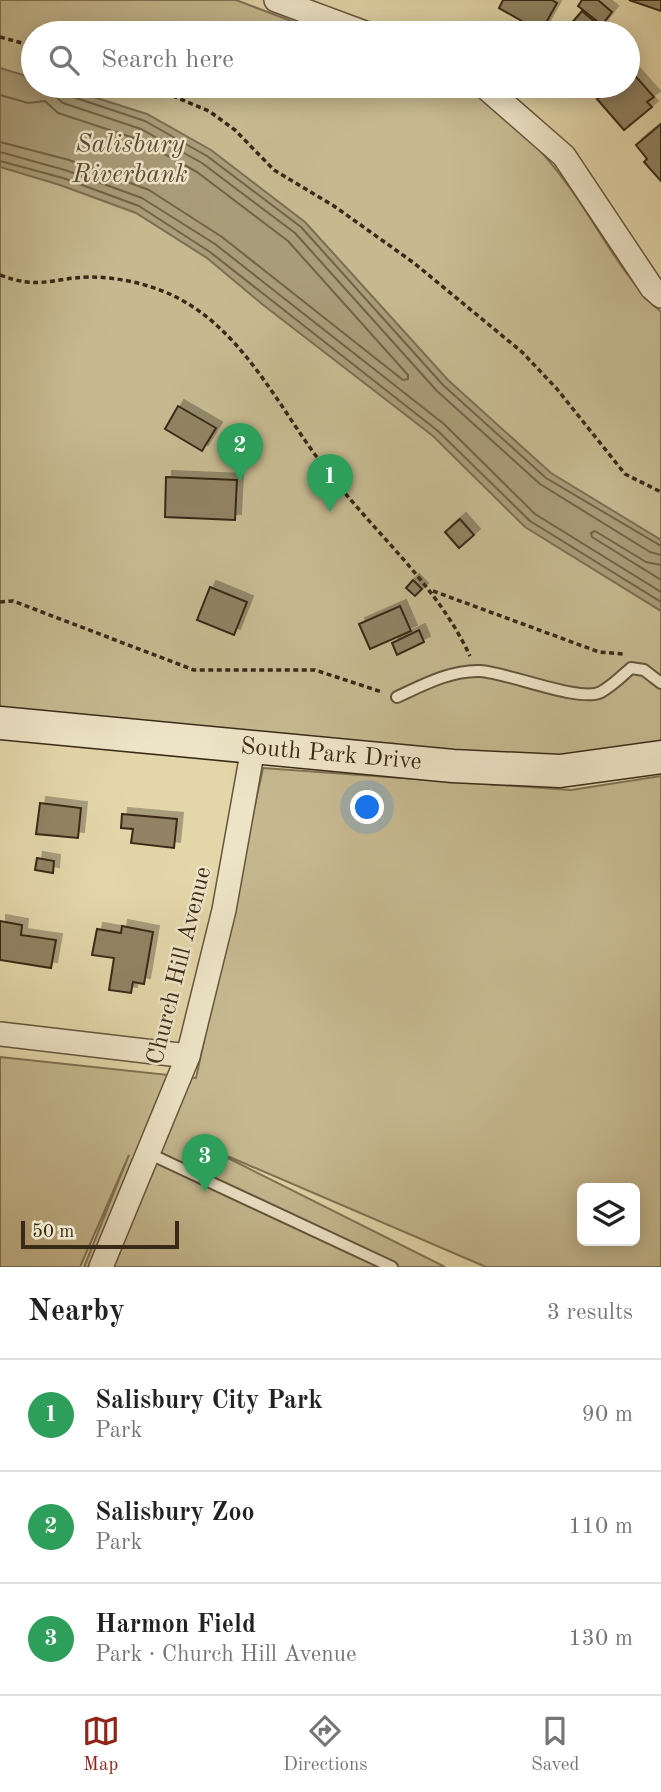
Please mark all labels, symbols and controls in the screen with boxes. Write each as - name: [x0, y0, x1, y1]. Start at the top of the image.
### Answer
- search box: [21, 21, 640, 98]
- icon: search: [45, 41, 83, 79]
- text: Search here: [101, 47, 234, 73]
- water label: Salisbury Riverbank: [71, 132, 188, 188]
- pin: 2: [217, 423, 263, 481]
- pin: 1: [307, 454, 353, 512]
- street label: South Park Drive: [240, 735, 422, 775]
- your location: [350, 790, 384, 824]
- street label: Church Hill Avenue: [144, 864, 216, 1068]
- pin: 3: [182, 1134, 228, 1192]
- map controls: [577, 1183, 640, 1246]
- button: layers: [577, 1183, 640, 1246]
- scale bar: [21, 1218, 178, 1250]
- text: 50 m: [32, 1223, 74, 1242]
- text: Nearby: [28, 1297, 125, 1327]
- text: 3 results: [547, 1301, 633, 1324]
- text: Salisbury City Park: [95, 1388, 323, 1414]
- text: 1: [44, 1403, 58, 1426]
- text: 90 m: [582, 1403, 633, 1426]
- text: Park: [95, 1419, 142, 1442]
- text: Salisbury Zoo: [95, 1500, 255, 1526]
- text: 2: [44, 1515, 58, 1538]
- text: 110 m: [568, 1515, 633, 1538]
- text: Park: [95, 1531, 142, 1554]
- text: Harmon Field: [95, 1612, 256, 1638]
- text: 3: [44, 1627, 58, 1650]
- text: 130 m: [568, 1627, 633, 1650]
- text: Park · Church Hill Avenue: [95, 1643, 357, 1666]
- tab: Map: [82, 1712, 120, 1777]
- tab: Directions: [283, 1712, 368, 1777]
- tab: Saved: [531, 1712, 579, 1777]

